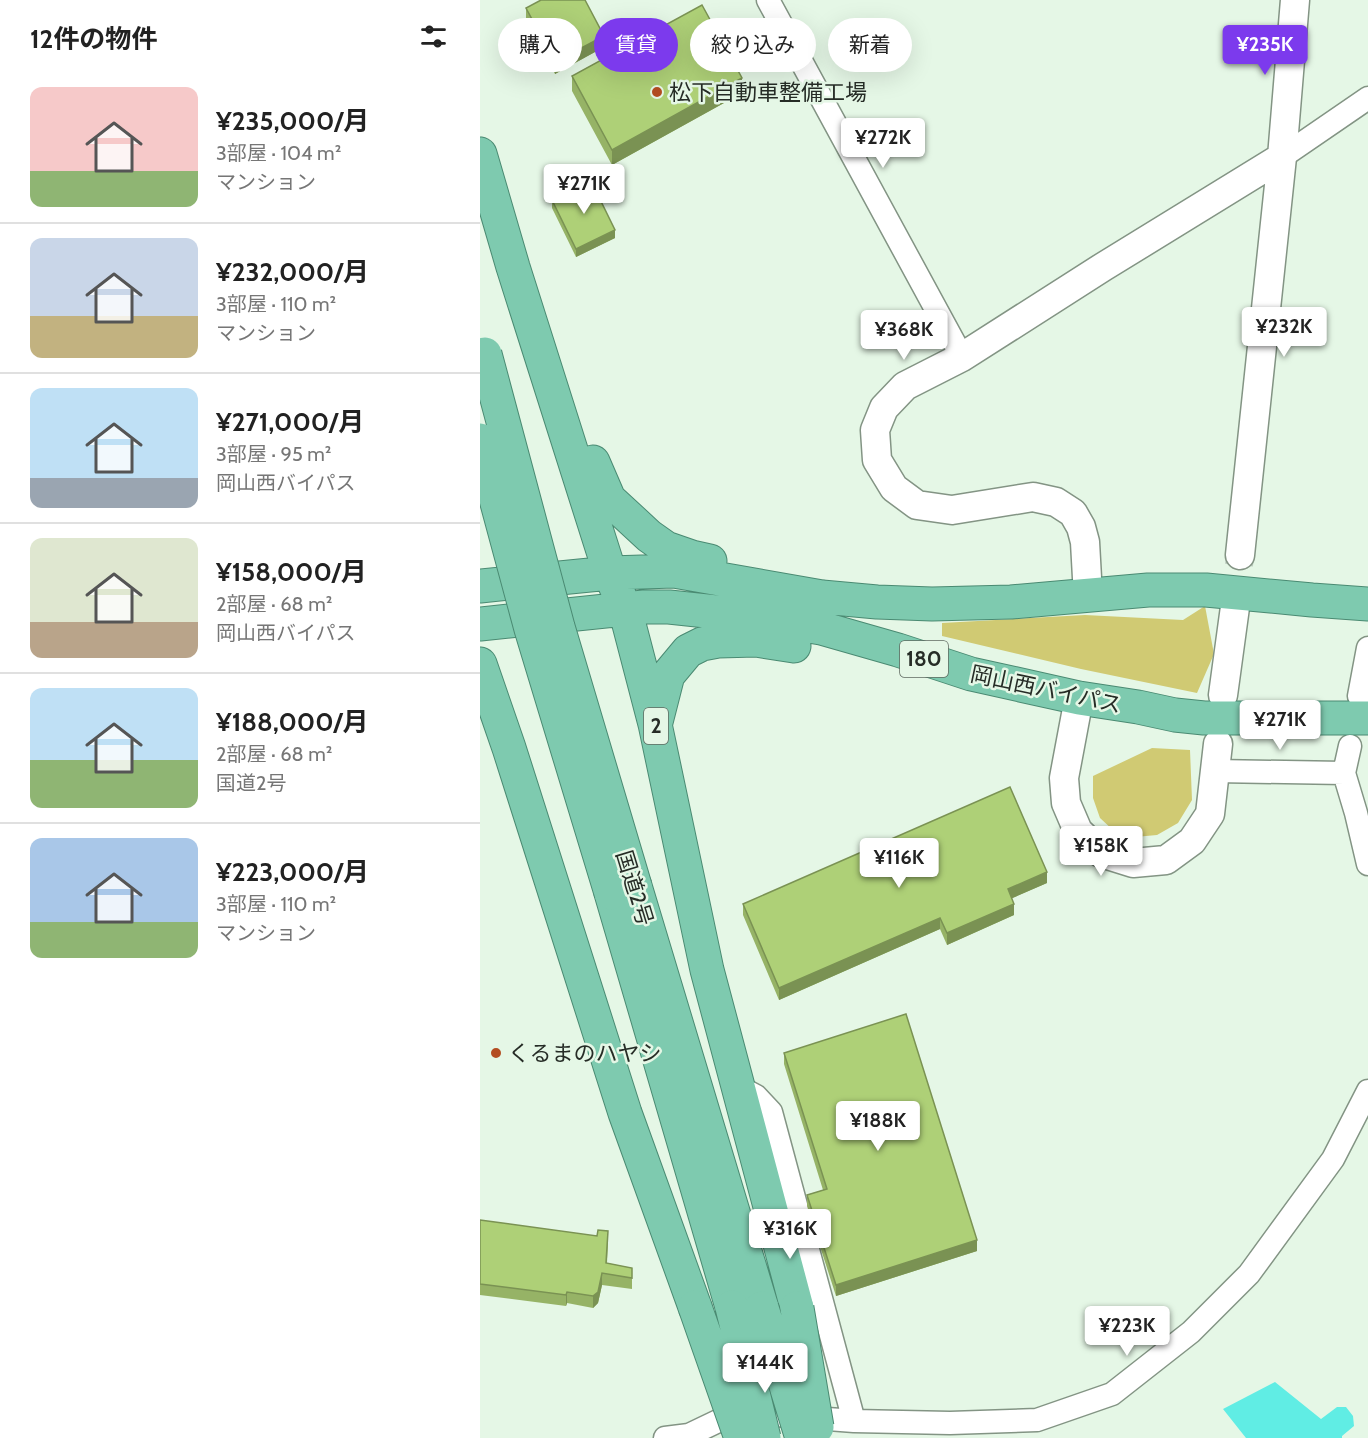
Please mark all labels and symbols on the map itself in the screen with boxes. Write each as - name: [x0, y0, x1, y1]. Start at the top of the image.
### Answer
- pin: ¥235K: [1223, 25, 1307, 76]
- place label: 松下自動車整備工場: [669, 79, 867, 106]
- marker: 松下自動車整備工場: [650, 85, 664, 99]
- pin: ¥272K: [841, 118, 925, 169]
- pin: ¥271K: [542, 164, 626, 215]
- pin: ¥232K: [1242, 307, 1326, 358]
- pin: ¥368K: [862, 310, 946, 361]
- road number: 180: [900, 641, 948, 677]
- street label: 岡山西バイパス: [968, 660, 1124, 719]
- pin: ¥271K: [1238, 700, 1322, 751]
- road number: 2: [644, 708, 668, 744]
- pin: ¥158K: [1059, 826, 1143, 877]
- pin: ¥116K: [857, 838, 941, 889]
- street label: 国道2号: [610, 847, 659, 929]
- place label: くるまのハヤシ: [508, 1040, 662, 1067]
- marker: くるまのハヤシ: [489, 1046, 503, 1060]
- pin: ¥188K: [836, 1101, 920, 1152]
- pin: ¥316K: [748, 1209, 832, 1260]
- pin: ¥223K: [1085, 1306, 1169, 1357]
- pin: ¥144K: [723, 1343, 807, 1394]

